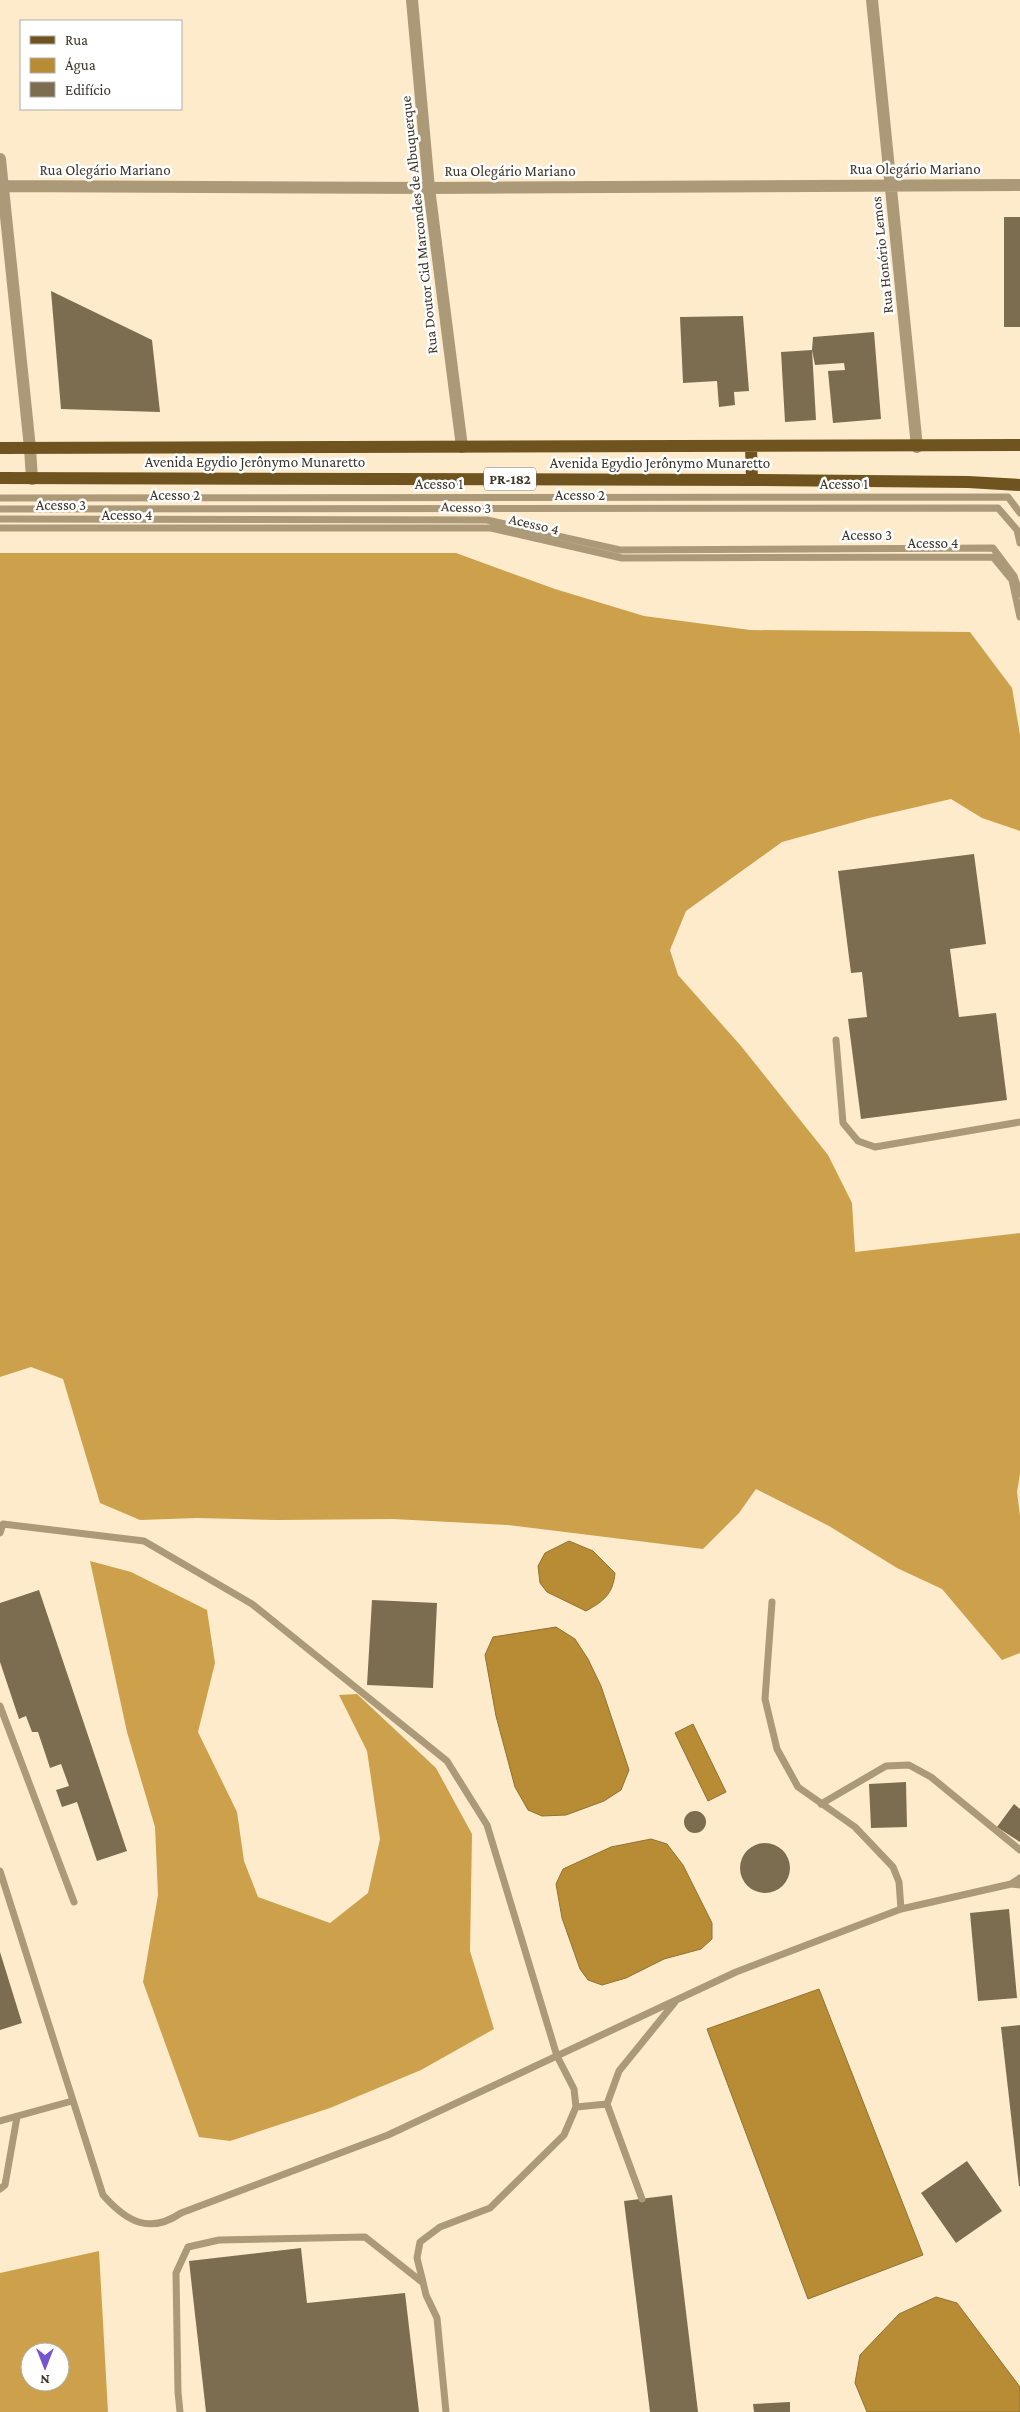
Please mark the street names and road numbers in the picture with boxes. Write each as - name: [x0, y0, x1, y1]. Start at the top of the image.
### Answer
- street label: Rua Doutor Cid Marcondes de Albuquerque: [397, 95, 442, 355]
- street label: Rua Olegário Mariano: [849, 161, 981, 178]
- street label: Rua Olegário Mariano: [39, 162, 171, 179]
- street label: Rua Olegário Mariano: [444, 163, 576, 180]
- street label: Rua Honório Lemos: [868, 196, 896, 314]
- street label: Avenida Egydio Jerônymo Munaretto: [145, 454, 365, 471]
- street label: Avenida Egydio Jerônymo Munaretto: [550, 455, 770, 472]
- road number: PR-182: [484, 468, 536, 490]
- street label: Acesso 1: [415, 476, 463, 492]
- street label: Acesso 1: [820, 476, 868, 492]
- street label: Acesso 2: [150, 487, 200, 503]
- street label: Acesso 2: [555, 487, 605, 503]
- street label: Acesso 3: [36, 497, 86, 513]
- street label: Acesso 3: [441, 498, 491, 516]
- street label: Acesso 4: [102, 507, 152, 523]
- street label: Acesso 4: [507, 510, 561, 538]
- street label: Acesso 3: [842, 527, 892, 543]
- street label: Acesso 4: [908, 535, 958, 551]

